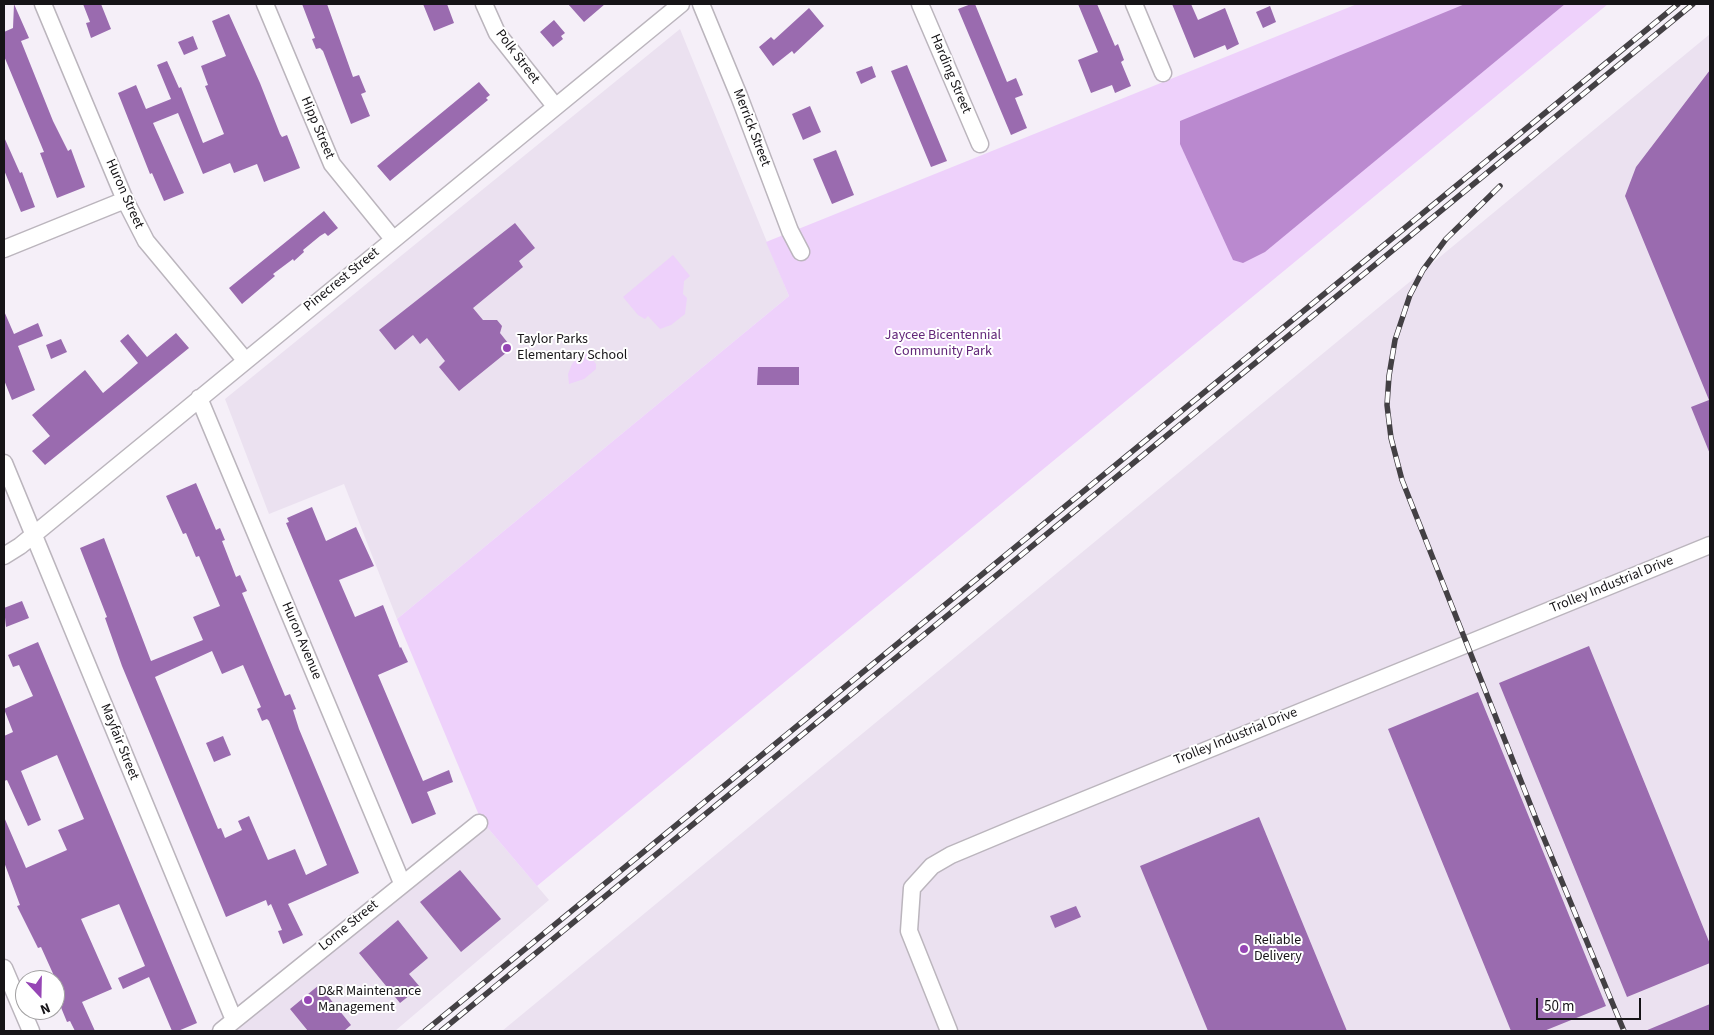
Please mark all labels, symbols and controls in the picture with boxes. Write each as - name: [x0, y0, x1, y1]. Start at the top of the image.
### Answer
- street label: Polk Street: [491, 27, 543, 87]
- street label: Harding Street: [926, 32, 974, 116]
- street label: Merrick Street: [729, 87, 773, 169]
- street label: Hipp Street: [296, 94, 338, 162]
- street label: Huron Street: [101, 157, 147, 231]
- street label: Pinecrest Street: [301, 244, 383, 316]
- park label: Jaycee Bicentennial Community Park: [885, 328, 1001, 361]
- place label: Taylor Parks Elementary School: [517, 332, 627, 364]
- marker: Taylor Parks Elementary School: [501, 342, 513, 354]
- street label: Trolley Industrial Drive: [1548, 553, 1676, 617]
- street label: Huron Avenue: [277, 600, 325, 682]
- street label: Mayfair Street: [96, 701, 142, 783]
- street label: Trolley Industrial Drive: [1172, 705, 1300, 769]
- street label: Lorne Street: [316, 897, 382, 955]
- place label: Reliable Delivery: [1254, 933, 1302, 966]
- marker: Reliable Delivery: [1238, 943, 1250, 955]
- north arrow: [15, 970, 65, 1020]
- place label: D&R Maintenance Management: [318, 984, 421, 1016]
- scale bar: [1539, 988, 1644, 1020]
- marker: D&R Maintenance Management: [302, 994, 314, 1006]
- text: 50 m: [1544, 996, 1574, 1017]
- text: N: [37, 997, 53, 1019]

